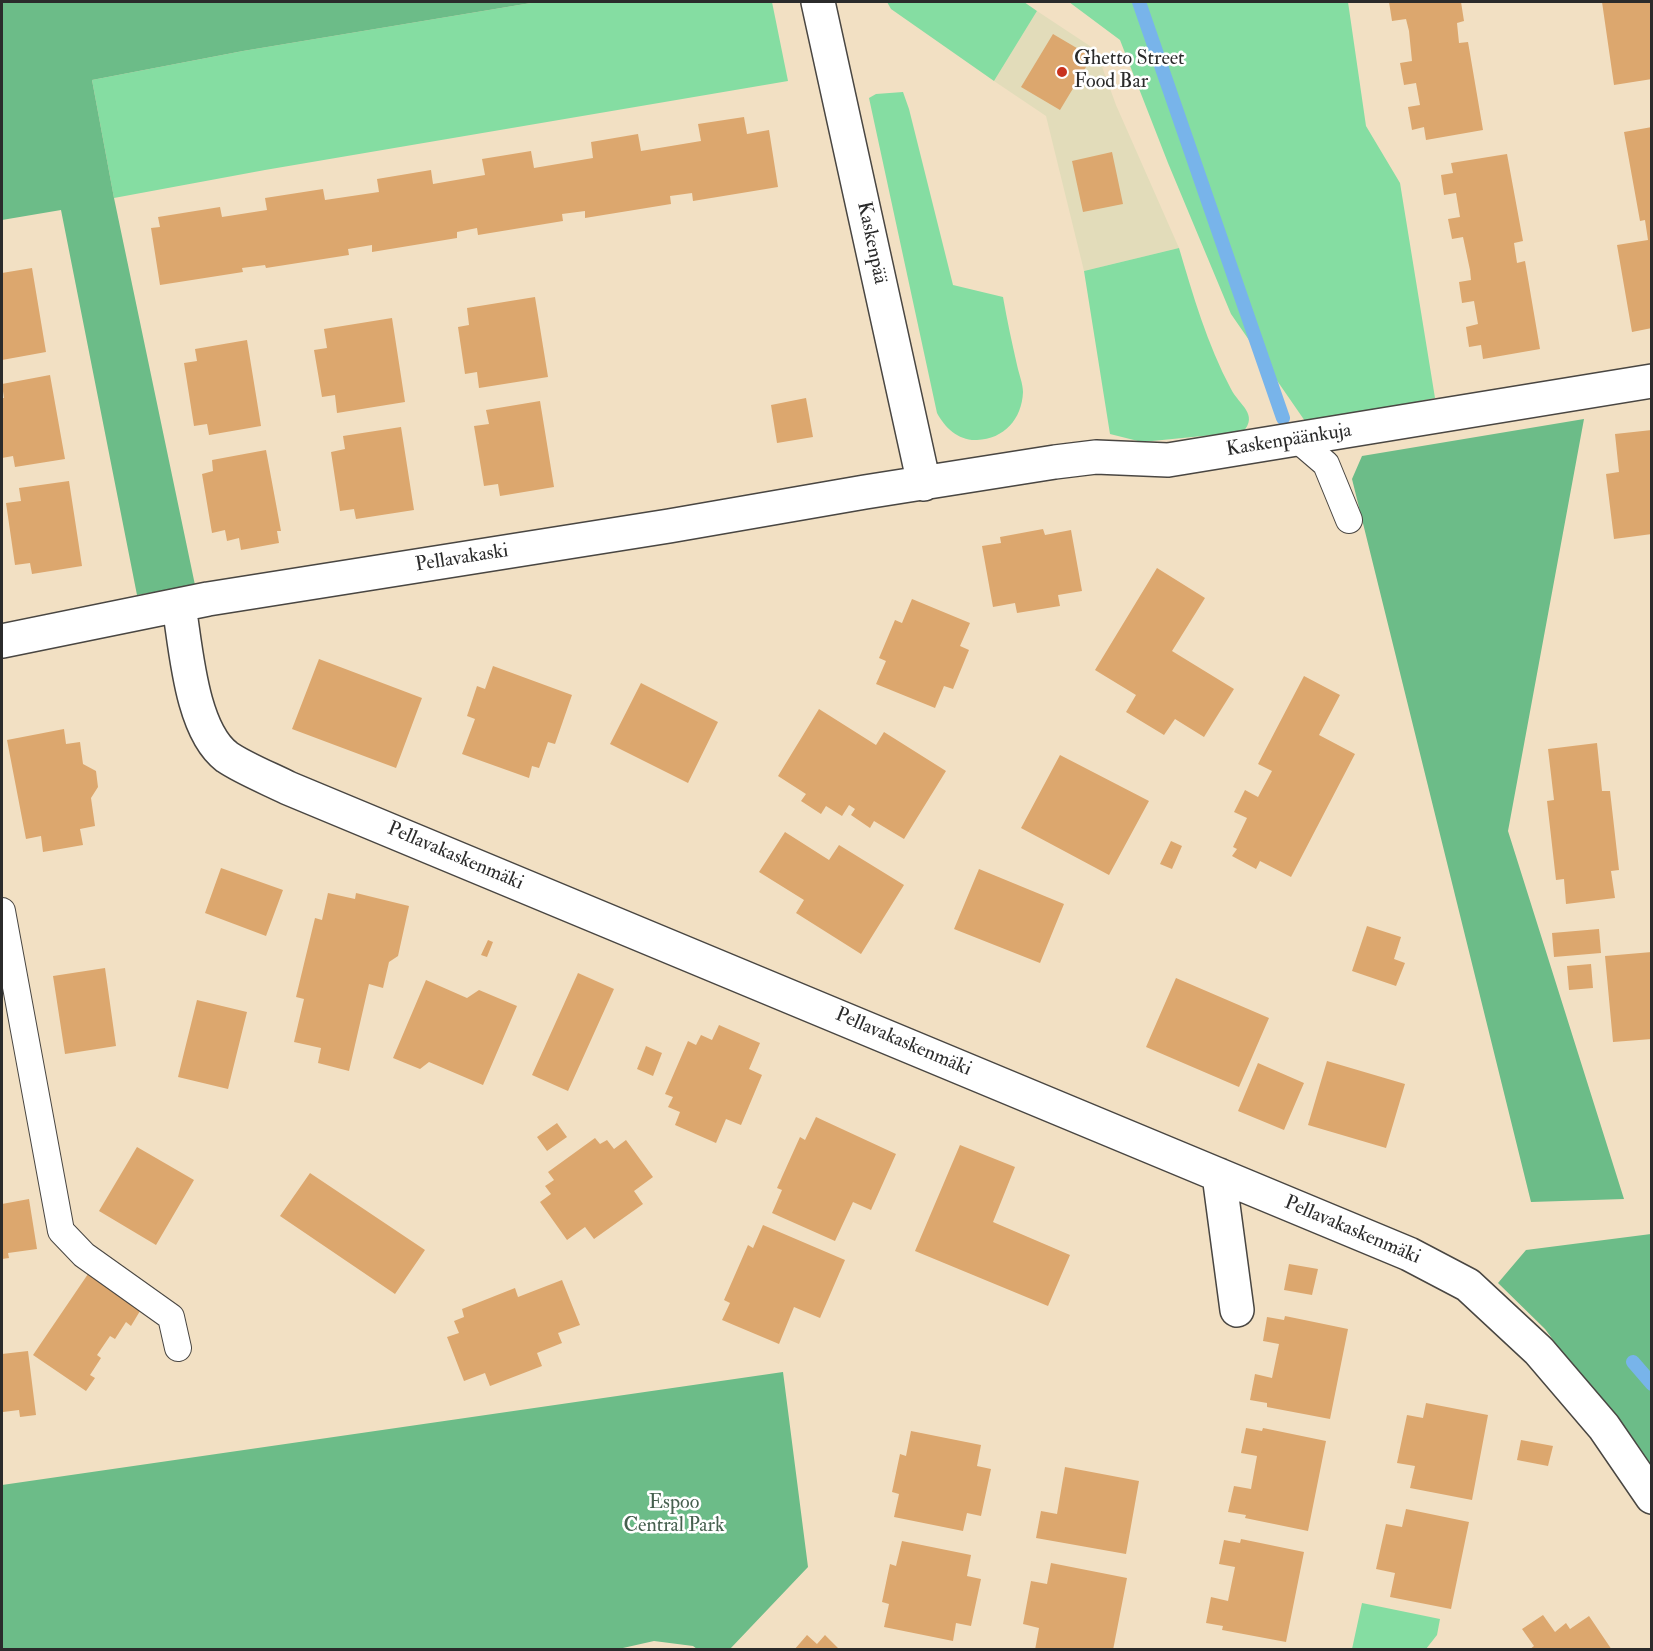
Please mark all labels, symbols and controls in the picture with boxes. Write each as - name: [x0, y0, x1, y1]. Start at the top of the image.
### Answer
- place label: Ghetto Street Food Bar: [1074, 48, 1185, 95]
- marker: Ghetto Street Food Bar: [1055, 65, 1069, 79]
- street label: Kaskenpää: [851, 200, 891, 286]
- street label: Kaskenpäänkuja: [1225, 419, 1353, 463]
- street label: Pellavakaski: [414, 540, 510, 578]
- street label: Pellavakaskenmäki: [383, 818, 527, 896]
- street label: Pellavakaskenmäki: [831, 1004, 975, 1082]
- street label: Pellavakaskenmäki: [1280, 1192, 1424, 1270]
- park label: Espoo Central Park: [623, 1492, 725, 1539]

